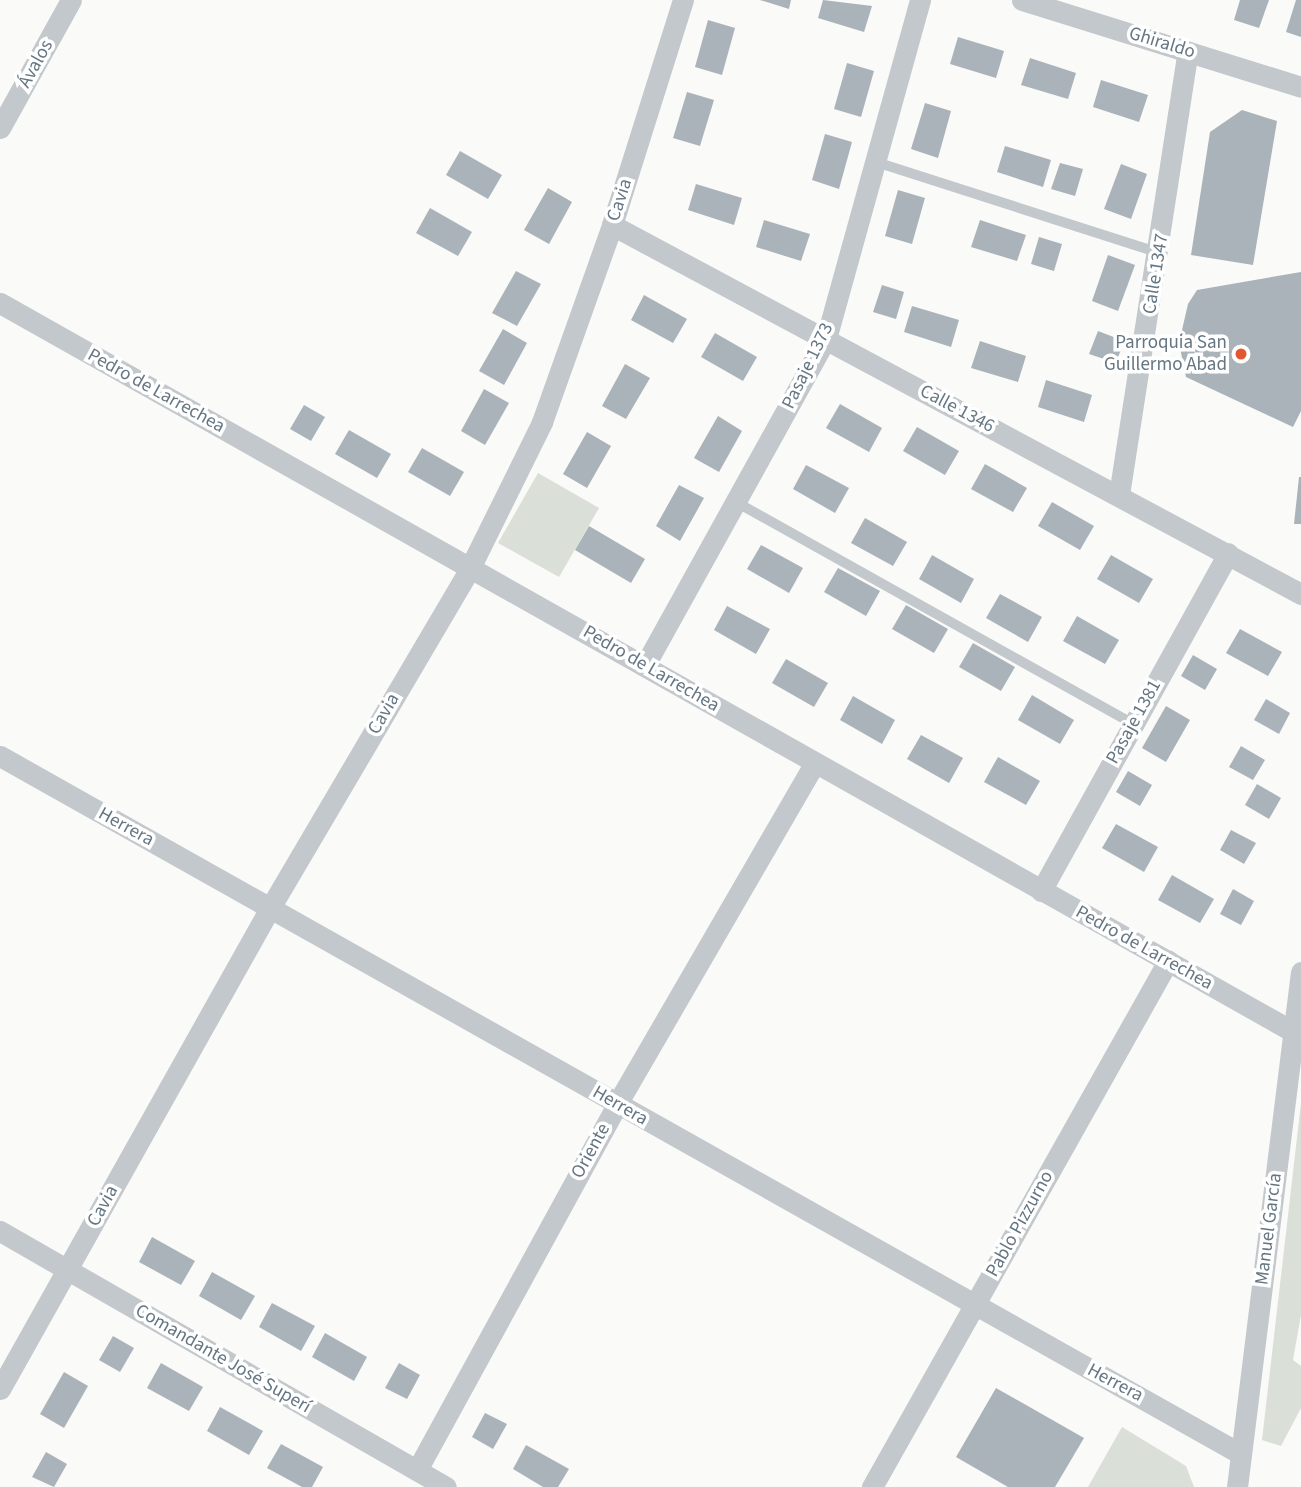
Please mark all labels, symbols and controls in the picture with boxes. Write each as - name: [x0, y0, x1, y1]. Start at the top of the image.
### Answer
- street label: Ghiraldo: [1126, 22, 1198, 64]
- street label: Ávalos: [14, 36, 58, 92]
- street label: Cavia: [602, 176, 638, 224]
- street label: Calle 1347: [1138, 232, 1174, 316]
- street label: Pasaje 1373: [777, 319, 839, 413]
- place label: Parroquia San Guillermo Abad: [1104, 332, 1227, 376]
- street label: Pedro de Larrechea: [83, 344, 229, 438]
- marker: Parroquia San Guillermo Abad: [1233, 346, 1249, 362]
- street label: Calle 1346: [916, 380, 998, 438]
- street label: Pedro de Larrechea: [579, 621, 723, 717]
- street label: Pasaje 1381: [1102, 676, 1166, 768]
- street label: Cavia: [363, 689, 405, 739]
- street label: Herrera: [94, 802, 158, 852]
- street label: Pedro de Larrechea: [1071, 901, 1217, 995]
- street label: Herrera: [588, 1081, 652, 1131]
- street label: Oriente: [567, 1120, 615, 1182]
- street label: Pablo Pizzurno: [981, 1167, 1059, 1281]
- street label: Manuel García: [1251, 1172, 1287, 1286]
- street label: Cavia: [82, 1181, 124, 1231]
- street label: Comandante José Superí: [131, 1299, 315, 1419]
- street label: Herrera: [1083, 1359, 1147, 1407]

